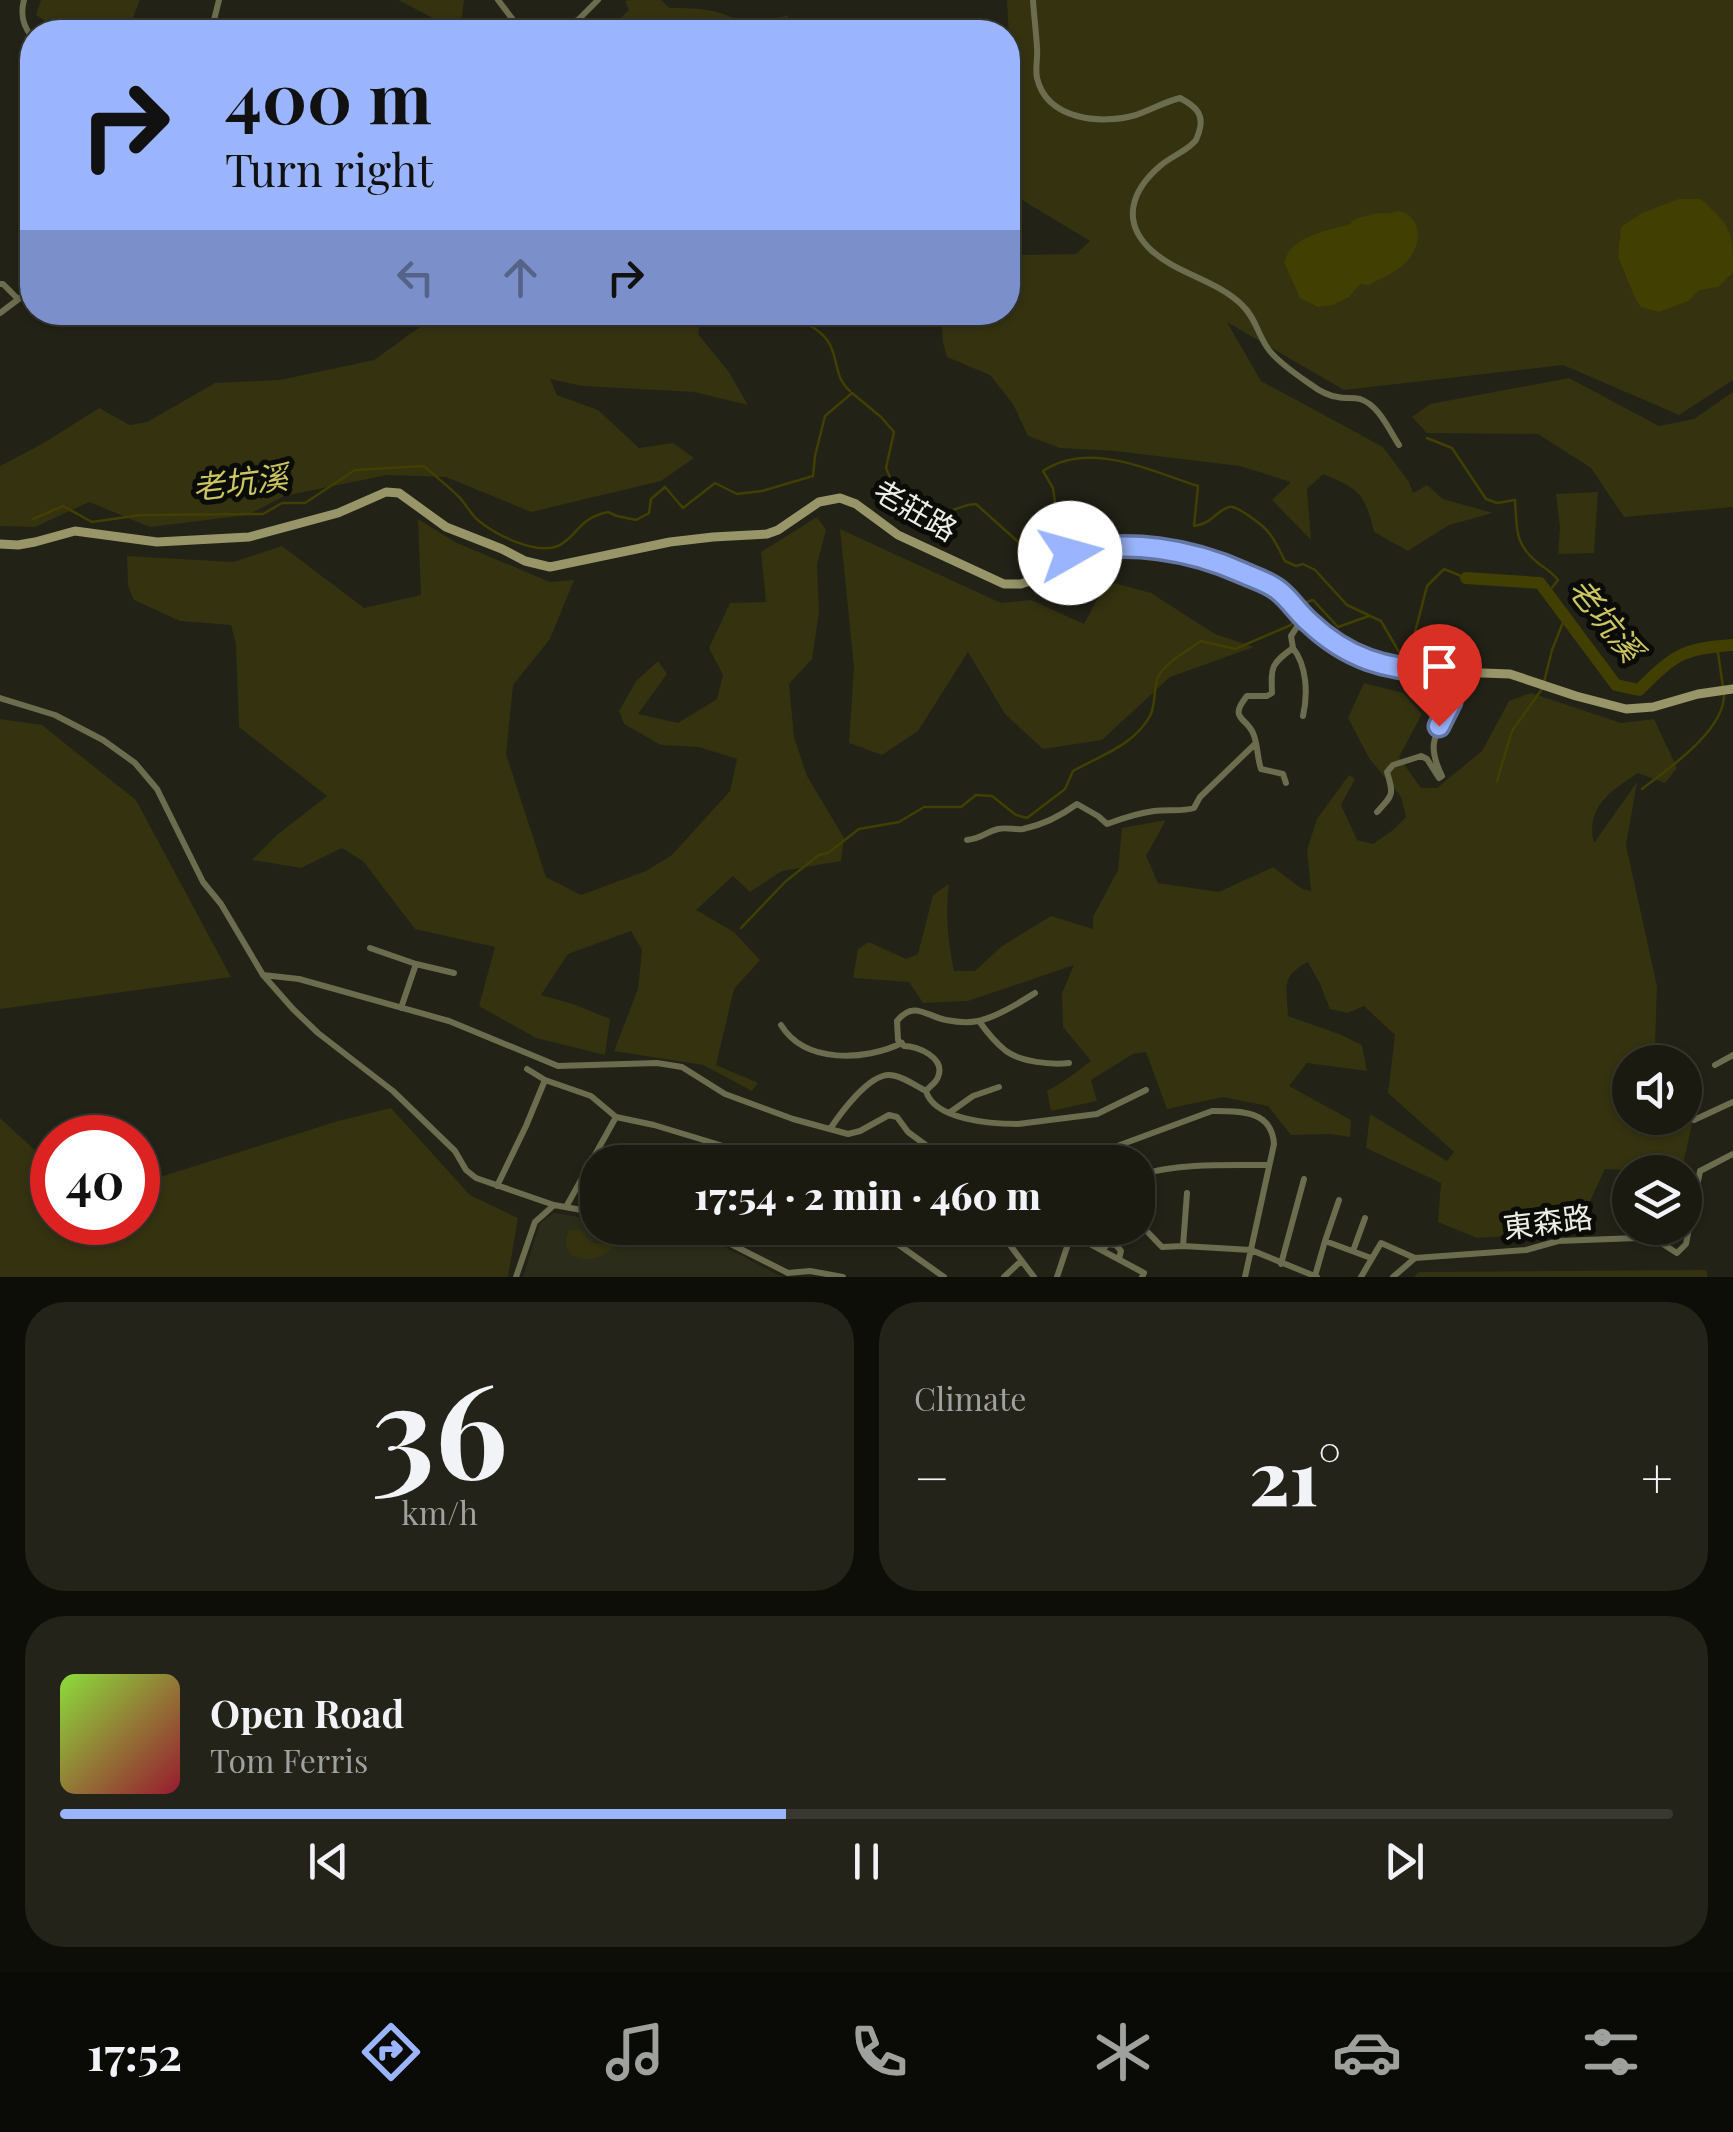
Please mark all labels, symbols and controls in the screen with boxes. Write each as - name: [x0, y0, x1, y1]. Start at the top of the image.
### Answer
- text: 400 m: [225, 48, 432, 142]
- icon: right: [60, 60, 190, 190]
- text: Turn right: [225, 138, 433, 198]
- icon: left: [388, 250, 443, 305]
- icon: ahead: [493, 250, 548, 305]
- icon: right: [598, 250, 653, 305]
- water label: 老坑溪: [189, 453, 294, 508]
- street label: 老莊路: [867, 469, 965, 549]
- position arrow: [1018, 501, 1122, 605]
- water label: 老坑溪: [1560, 568, 1656, 672]
- pin: [1397, 624, 1482, 727]
- icon: arrive: [1412, 639, 1467, 694]
- map controls: [1612, 1045, 1702, 1245]
- button: sound: [1612, 1045, 1702, 1135]
- speed limit sign: 40: [30, 1115, 160, 1245]
- button: layers: [1612, 1155, 1702, 1245]
- text: 17:54 · 2 min · 460 m: [694, 1169, 1041, 1220]
- street label: 東森路: [1501, 1196, 1595, 1246]
- text: 36: [371, 1338, 508, 1512]
- text: Climate: [914, 1376, 1026, 1419]
- text: 21°: [1249, 1425, 1341, 1525]
- text: −: [914, 1439, 950, 1513]
- text: +: [1641, 1439, 1673, 1513]
- text: km/h: [401, 1490, 478, 1533]
- text: Open Road: [210, 1687, 404, 1738]
- text: Tom Ferris: [210, 1738, 368, 1781]
- icon: previous: [301, 1834, 356, 1889]
- icon: pause: [839, 1834, 894, 1889]
- icon: next: [1377, 1834, 1432, 1889]
- icon: directions: [356, 2017, 426, 2087]
- icon: music: [600, 2017, 670, 2087]
- icon: phone: [844, 2017, 914, 2087]
- icon: climate: [1088, 2017, 1158, 2087]
- icon: car: [1332, 2017, 1402, 2087]
- icon: filters: [1576, 2017, 1646, 2087]
- text: 17:52: [87, 2022, 182, 2082]

